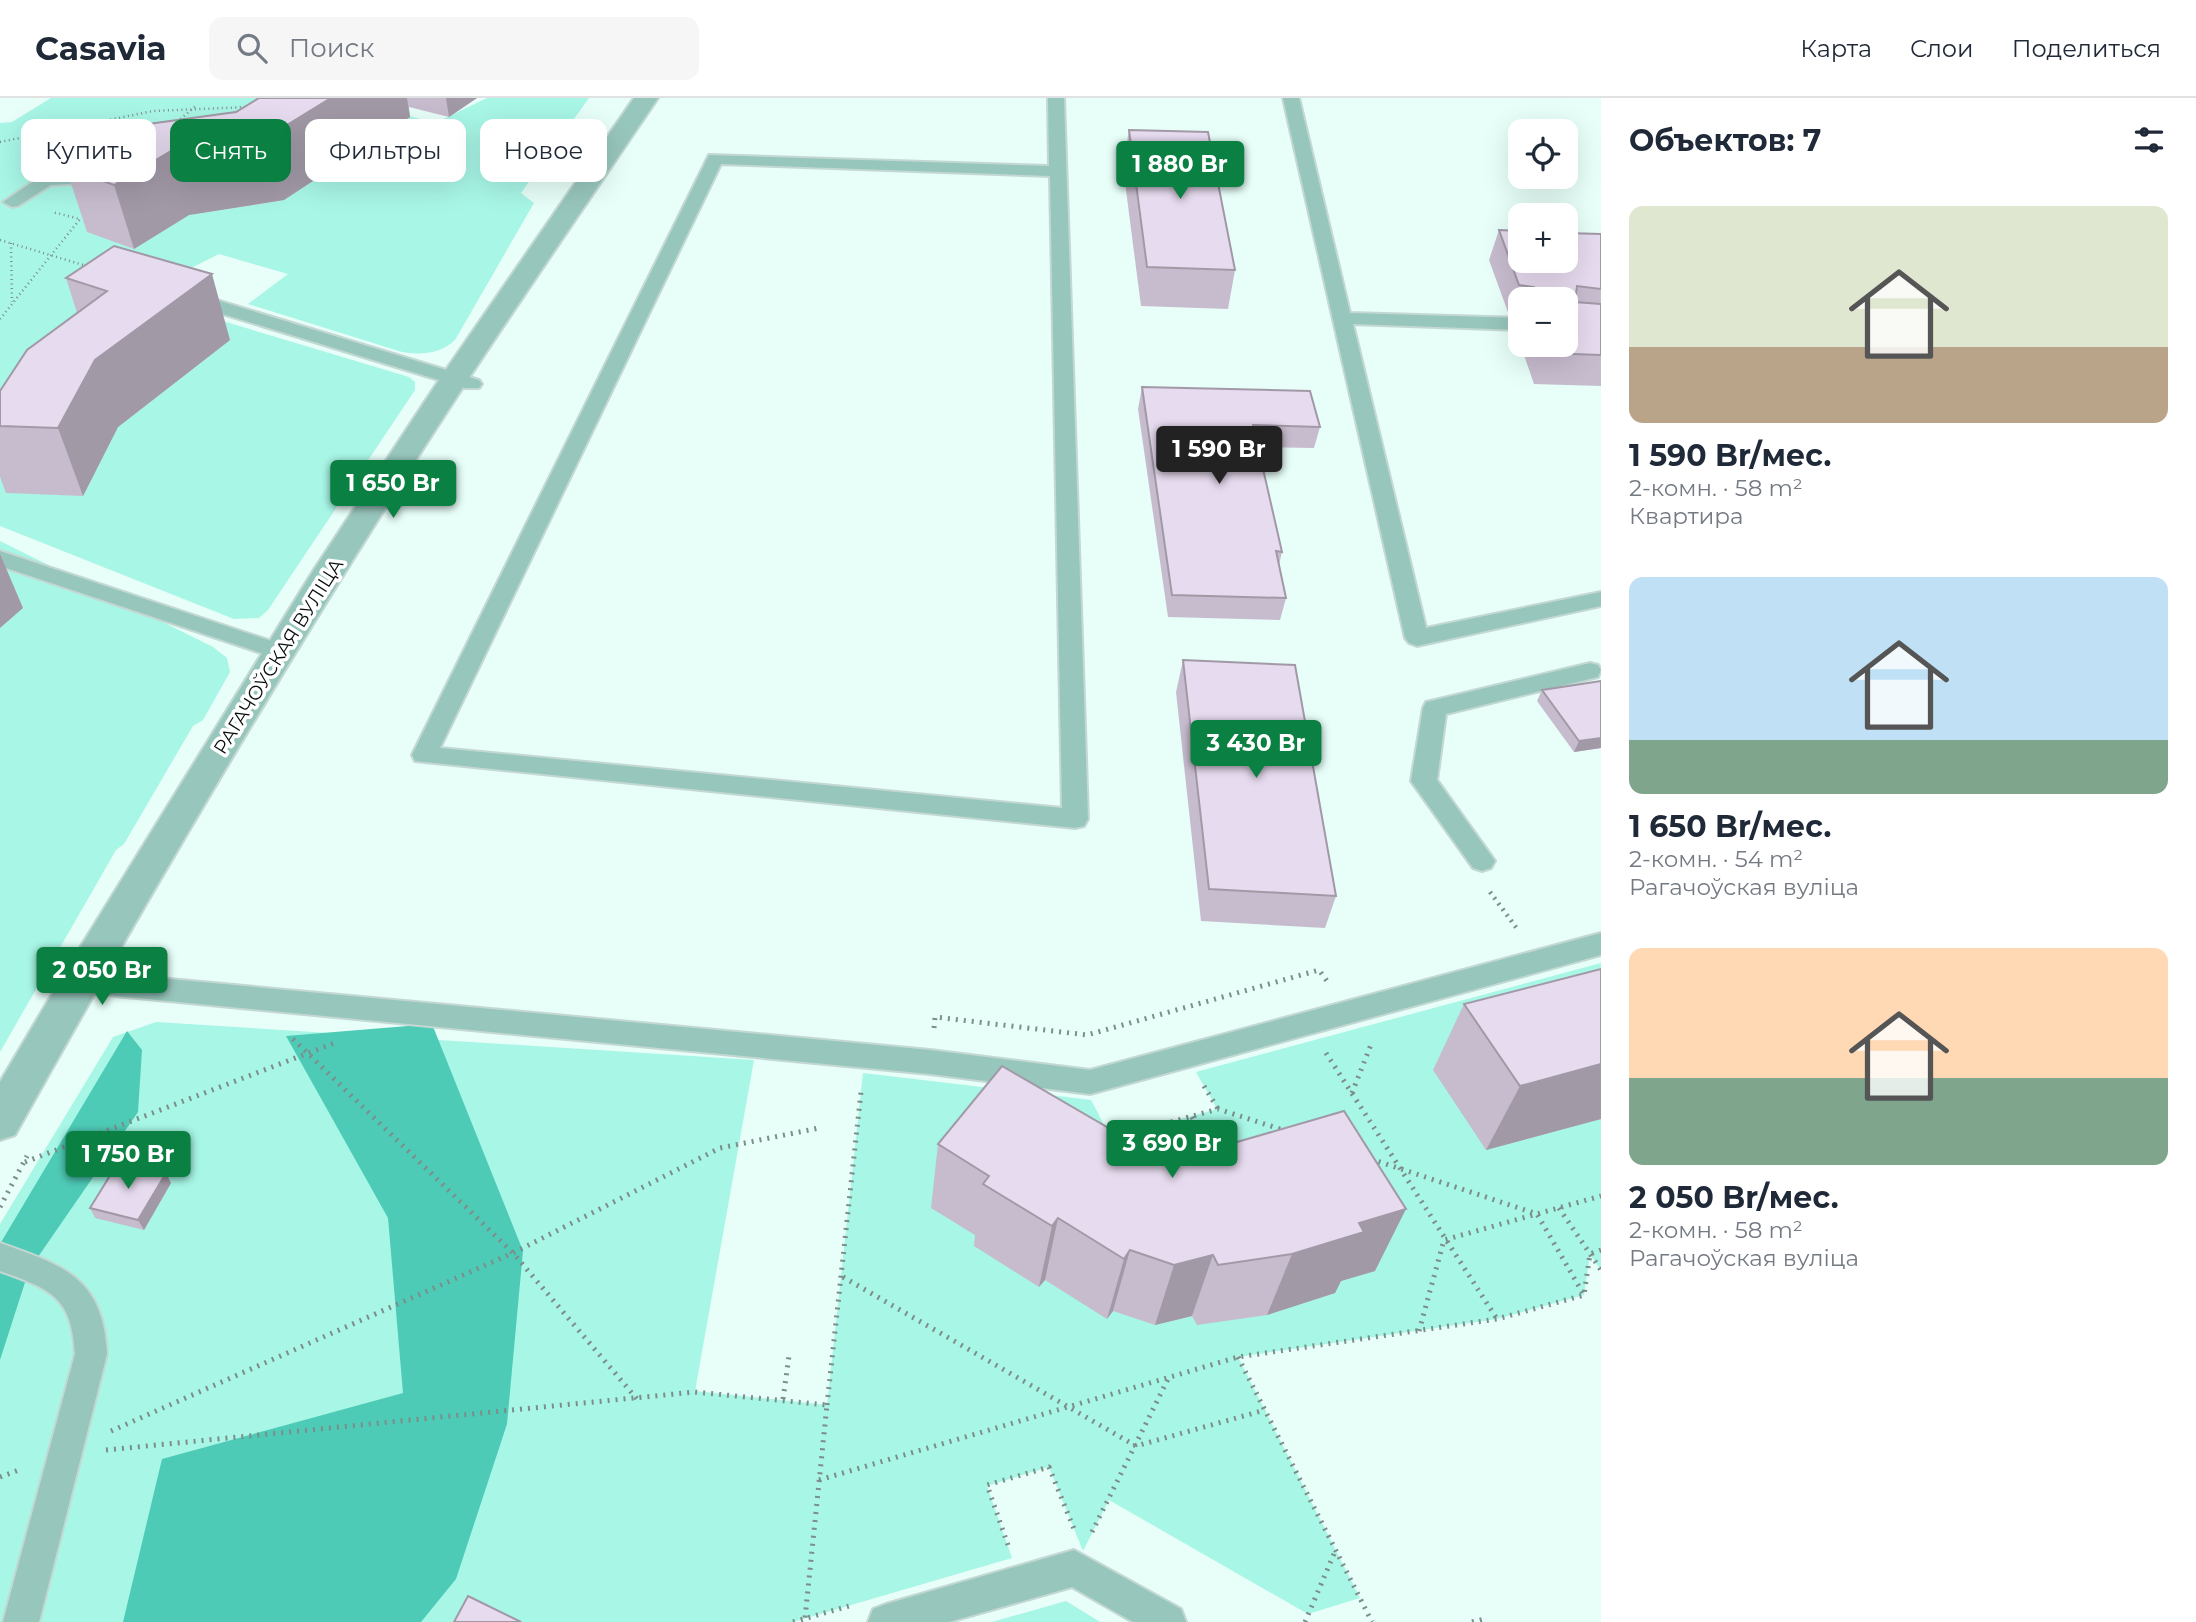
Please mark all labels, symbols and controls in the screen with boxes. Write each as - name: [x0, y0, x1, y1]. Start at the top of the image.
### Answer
- search box: [209, 17, 699, 80]
- text: Casavia: [35, 28, 167, 68]
- icon: search: [233, 29, 271, 67]
- text: Поиск: [289, 32, 374, 64]
- text: Карта: [1800, 34, 1872, 63]
- text: Слои: [1910, 34, 1974, 63]
- text: Поделиться: [2012, 34, 2161, 63]
- chip: Купить: [21, 119, 156, 182]
- chip: Снять: [170, 119, 291, 182]
- chip: Фильтры: [305, 119, 466, 182]
- chip: Новое: [480, 119, 607, 182]
- map controls: [1508, 119, 1578, 357]
- button: locate: [1508, 119, 1578, 189]
- icon: filters: [2130, 121, 2168, 159]
- text: Объектов: 7: [1629, 122, 1821, 159]
- pin: 1 880 Br: [1108, 141, 1252, 201]
- text: 1 880 Br: [1132, 150, 1228, 178]
- button: +: [1508, 203, 1578, 273]
- icon: home: [1836, 251, 1962, 377]
- button: −: [1508, 287, 1578, 357]
- pin: 1 590 Br: [1147, 426, 1291, 486]
- text: 1 590 Br: [1172, 435, 1266, 463]
- text: 1 590 Br/мес.: [1629, 437, 1831, 474]
- pin: 1 650 Br: [321, 460, 465, 520]
- text: 1 650 Br: [346, 469, 440, 497]
- text: 2-комн. · 58 m²: [1629, 474, 1803, 502]
- text: Квартира: [1629, 502, 1743, 530]
- street label: РАГАЧОЎСКАЯ ВУЛІЦА: [209, 554, 348, 758]
- icon: home: [1836, 622, 1962, 748]
- pin: 3 430 Br: [1184, 720, 1328, 780]
- text: 3 430 Br: [1206, 729, 1306, 757]
- text: 1 650 Br/мес.: [1629, 808, 1831, 845]
- text: 2-комн. · 54 m²: [1629, 845, 1803, 873]
- text: Рагачоўская вуліца: [1629, 873, 1859, 901]
- pin: 2 050 Br: [30, 948, 174, 1007]
- text: 2 050 Br: [52, 956, 152, 984]
- icon: home: [1836, 993, 1962, 1119]
- pin: 3 690 Br: [1100, 1121, 1244, 1180]
- text: 3 690 Br: [1122, 1129, 1222, 1157]
- pin: 1 750 Br: [56, 1132, 200, 1191]
- text: 1 750 Br: [82, 1140, 174, 1168]
- text: 2 050 Br/мес.: [1629, 1179, 1839, 1216]
- text: 2-комн. · 58 m²: [1629, 1216, 1803, 1244]
- text: Рагачоўская вуліца: [1629, 1244, 1859, 1272]

